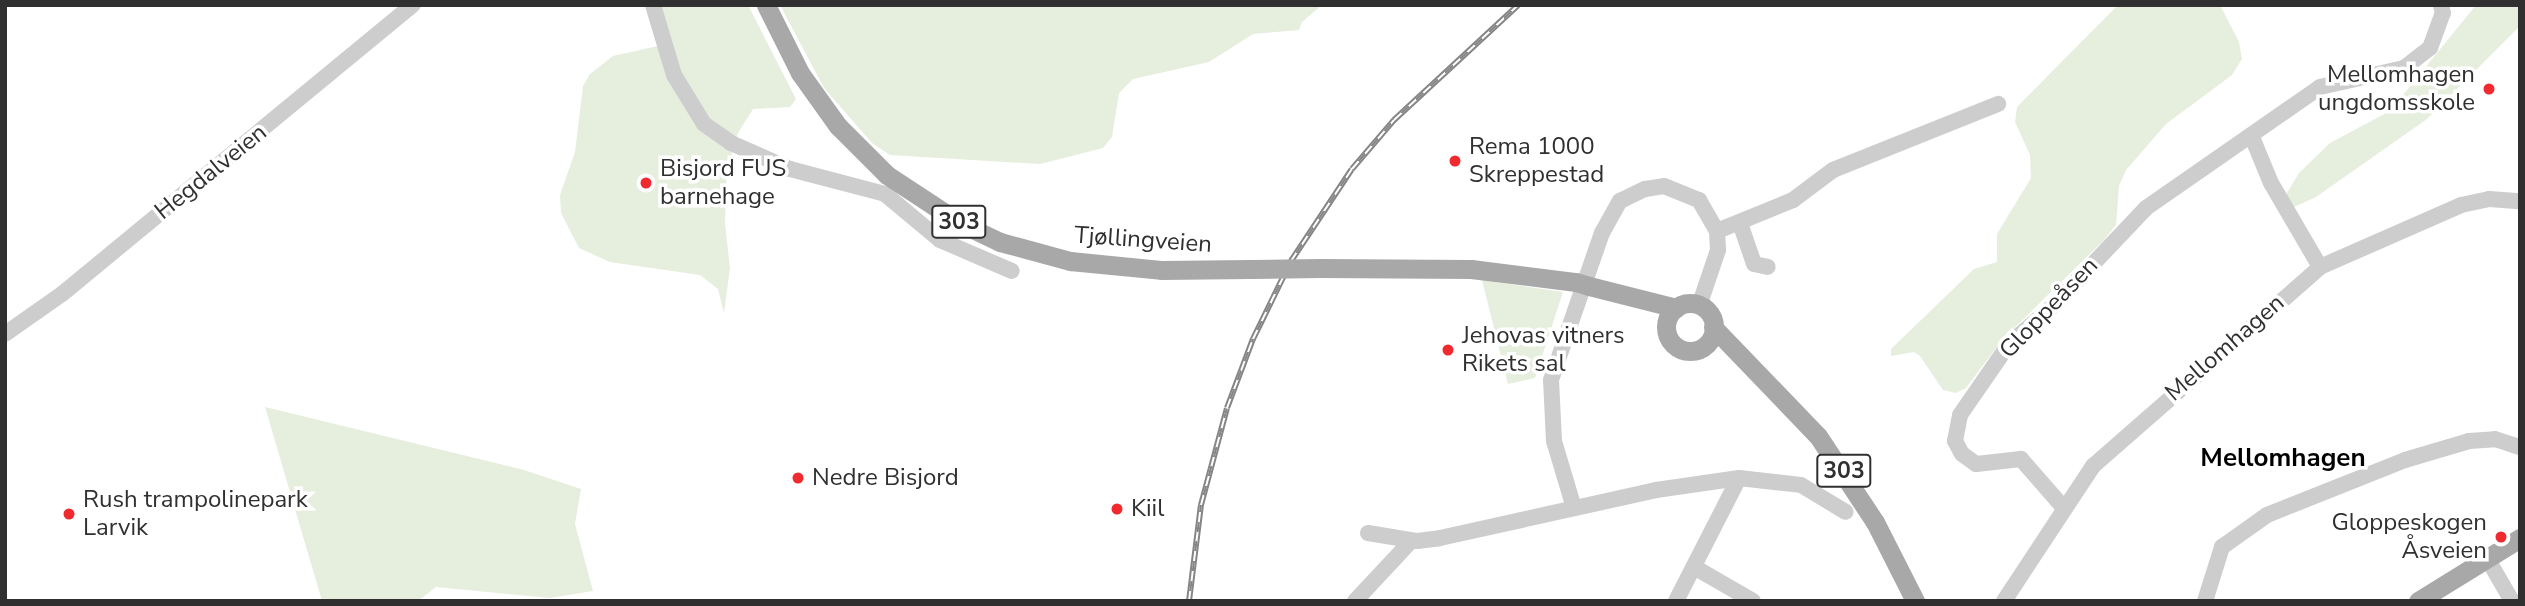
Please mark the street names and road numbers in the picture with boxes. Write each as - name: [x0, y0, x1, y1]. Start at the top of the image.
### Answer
- street label: Hegdalveien: [149, 118, 273, 226]
- road number: 303: [931, 202, 987, 242]
- street label: Tjøllingveien: [1073, 221, 1213, 259]
- street label: Gloppeåsen: [1994, 252, 2104, 364]
- street label: Mellomhagen: [2160, 289, 2290, 407]
- road number: 303: [1816, 452, 1872, 491]

